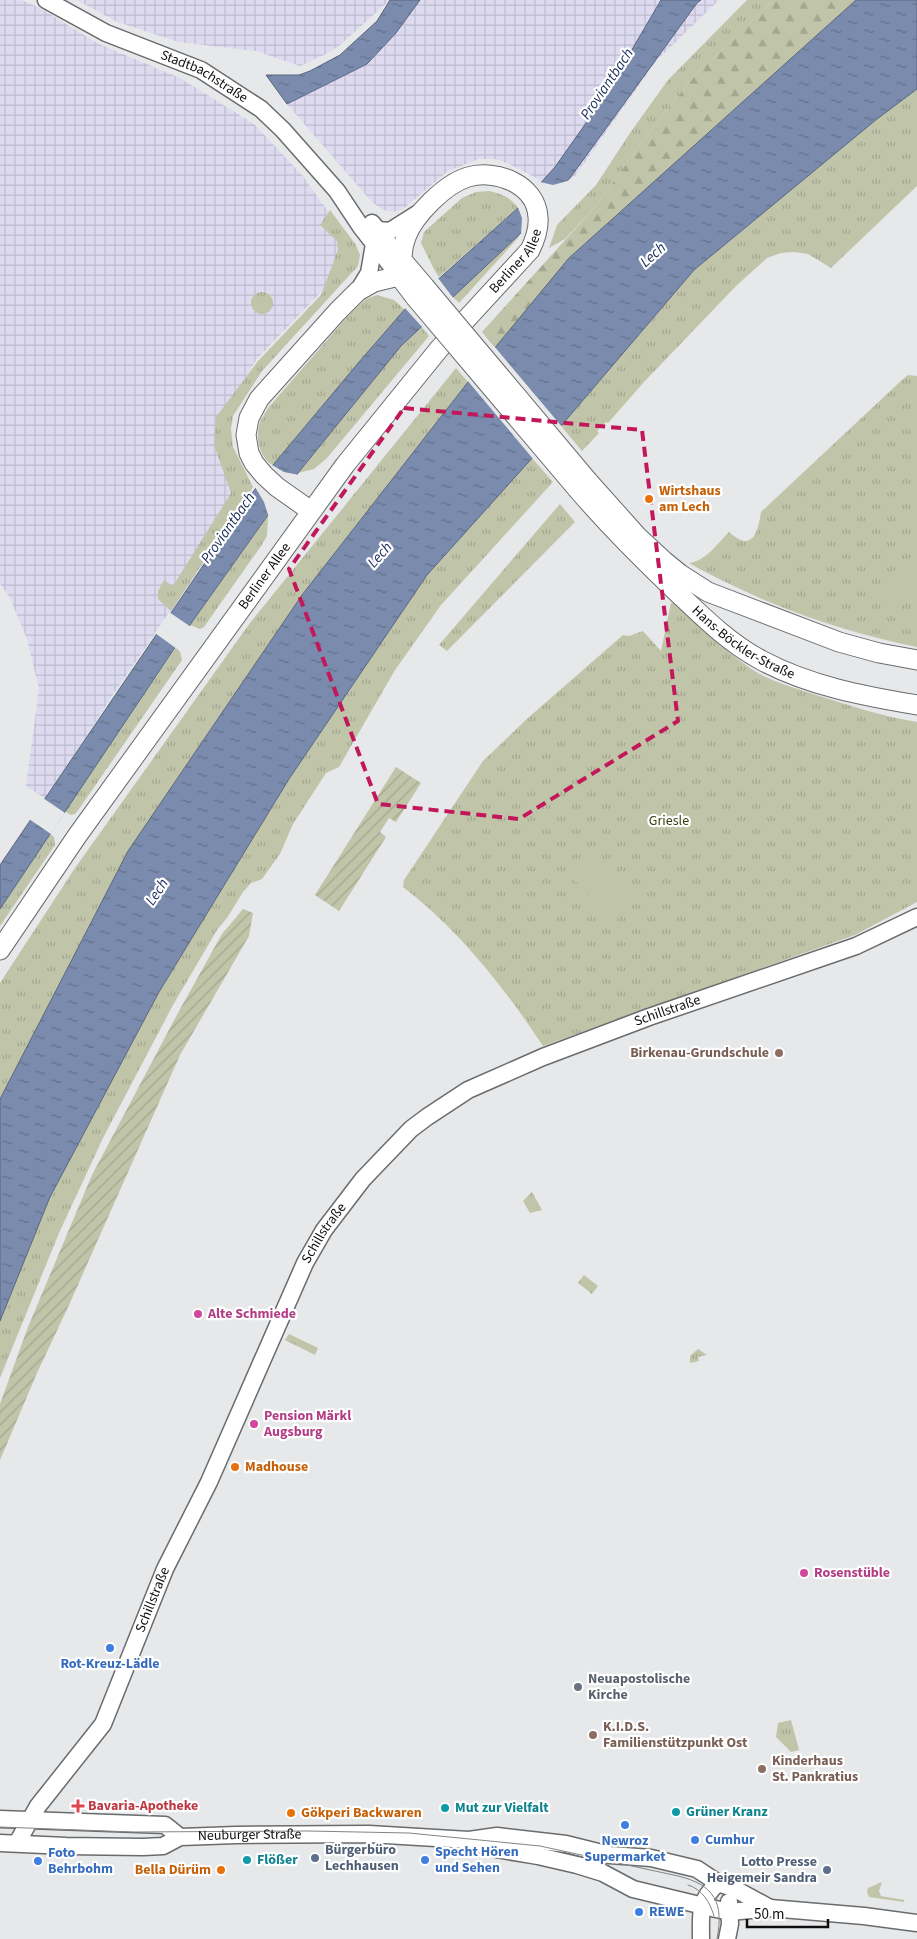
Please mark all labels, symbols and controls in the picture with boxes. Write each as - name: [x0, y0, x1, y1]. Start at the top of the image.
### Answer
- water label: Proviantbach: [575, 44, 639, 124]
- street label: Stadtbachstraße: [157, 45, 252, 108]
- street label: Berliner Allee: [485, 227, 547, 298]
- water label: Lech: [635, 238, 671, 272]
- place label: Wirtshaus am Lech: [659, 481, 721, 517]
- water label: Proviantbach: [196, 488, 260, 568]
- marker: Wirtshaus am Lech: [643, 493, 655, 505]
- water label: Lech: [363, 537, 397, 573]
- street label: Berliner Allee: [234, 539, 296, 614]
- street label: Hans-Böckler-Straße: [687, 601, 798, 684]
- park label: Griesle: [649, 811, 689, 831]
- water label: Lech: [140, 874, 174, 910]
- street label: Schillstraße: [631, 990, 703, 1032]
- place label: Birkenau-Grundschule: [630, 1043, 769, 1063]
- marker: Birkenau-Grundschule: [773, 1047, 785, 1059]
- street label: Schillstraße: [297, 1199, 351, 1267]
- place label: Alte Schmiede: [207, 1304, 296, 1324]
- marker: Alte Schmiede: [192, 1308, 204, 1320]
- place label: Pension Märkl Augsburg: [263, 1406, 351, 1442]
- marker: Pension Märkl Augsburg: [248, 1418, 260, 1430]
- place label: Madhouse: [245, 1457, 308, 1477]
- marker: Madhouse: [229, 1461, 241, 1473]
- place label: Rosenstüble: [814, 1563, 890, 1583]
- street label: Schillstraße: [131, 1564, 175, 1636]
- marker: Rosenstüble: [798, 1567, 810, 1579]
- marker: Rot-Kreuz-Lädle: [104, 1642, 116, 1654]
- place label: Rot-Kreuz-Lädle: [60, 1654, 160, 1674]
- place label: Neuapostolische Kirche: [588, 1669, 690, 1705]
- marker: Neuapostolische Kirche: [572, 1681, 584, 1693]
- place label: K.I.D.S. Familienstützpunkt Ost: [603, 1717, 748, 1753]
- marker: K.I.D.S. Familienstützpunkt Ost: [587, 1729, 599, 1741]
- place label: Kinderhaus St. Pankratius: [772, 1751, 858, 1787]
- marker: Kinderhaus St. Pankratius: [756, 1763, 768, 1775]
- place label: Bavaria-Apotheke: [88, 1796, 198, 1816]
- place label: Mut zur Vielfalt: [455, 1798, 549, 1818]
- marker: Bavaria-Apotheke: [72, 1800, 84, 1812]
- marker: Mut zur Vielfalt: [439, 1802, 451, 1814]
- place label: Grüner Kranz: [686, 1802, 768, 1822]
- place label: Gökperi Backwaren: [301, 1803, 422, 1823]
- marker: Grüner Kranz: [670, 1806, 682, 1818]
- marker: Gökperi Backwaren: [285, 1807, 297, 1819]
- marker: Newroz Supermarket: [619, 1819, 631, 1831]
- street label: Neuburger Straße: [197, 1825, 302, 1846]
- place label: Cumhur: [705, 1830, 755, 1850]
- place label: Newroz Supermarket: [584, 1831, 666, 1867]
- marker: Cumhur: [689, 1834, 701, 1846]
- place label: Bürgerbüro Lechhausen: [325, 1840, 399, 1876]
- place label: Specht Hören und Sehen: [435, 1842, 519, 1878]
- place label: Foto Behrbohm: [48, 1843, 113, 1879]
- place label: Flößer: [257, 1850, 298, 1870]
- marker: Bürgerbüro Lechhausen: [309, 1852, 321, 1864]
- place label: Lotto Presse Heigemeir Sandra: [707, 1852, 817, 1888]
- marker: Flößer: [241, 1854, 253, 1866]
- marker: Specht Hören und Sehen: [419, 1854, 431, 1866]
- marker: Foto Behrbohm: [32, 1855, 44, 1867]
- place label: Bella Dürüm: [135, 1860, 211, 1880]
- marker: Bella Dürüm: [215, 1864, 227, 1876]
- marker: Lotto Presse Heigemeir Sandra: [821, 1864, 833, 1876]
- scale bar: [747, 1896, 828, 1928]
- place label: REWE: [649, 1902, 684, 1922]
- text: 50 m: [754, 1904, 784, 1925]
- marker: REWE: [633, 1906, 645, 1918]

